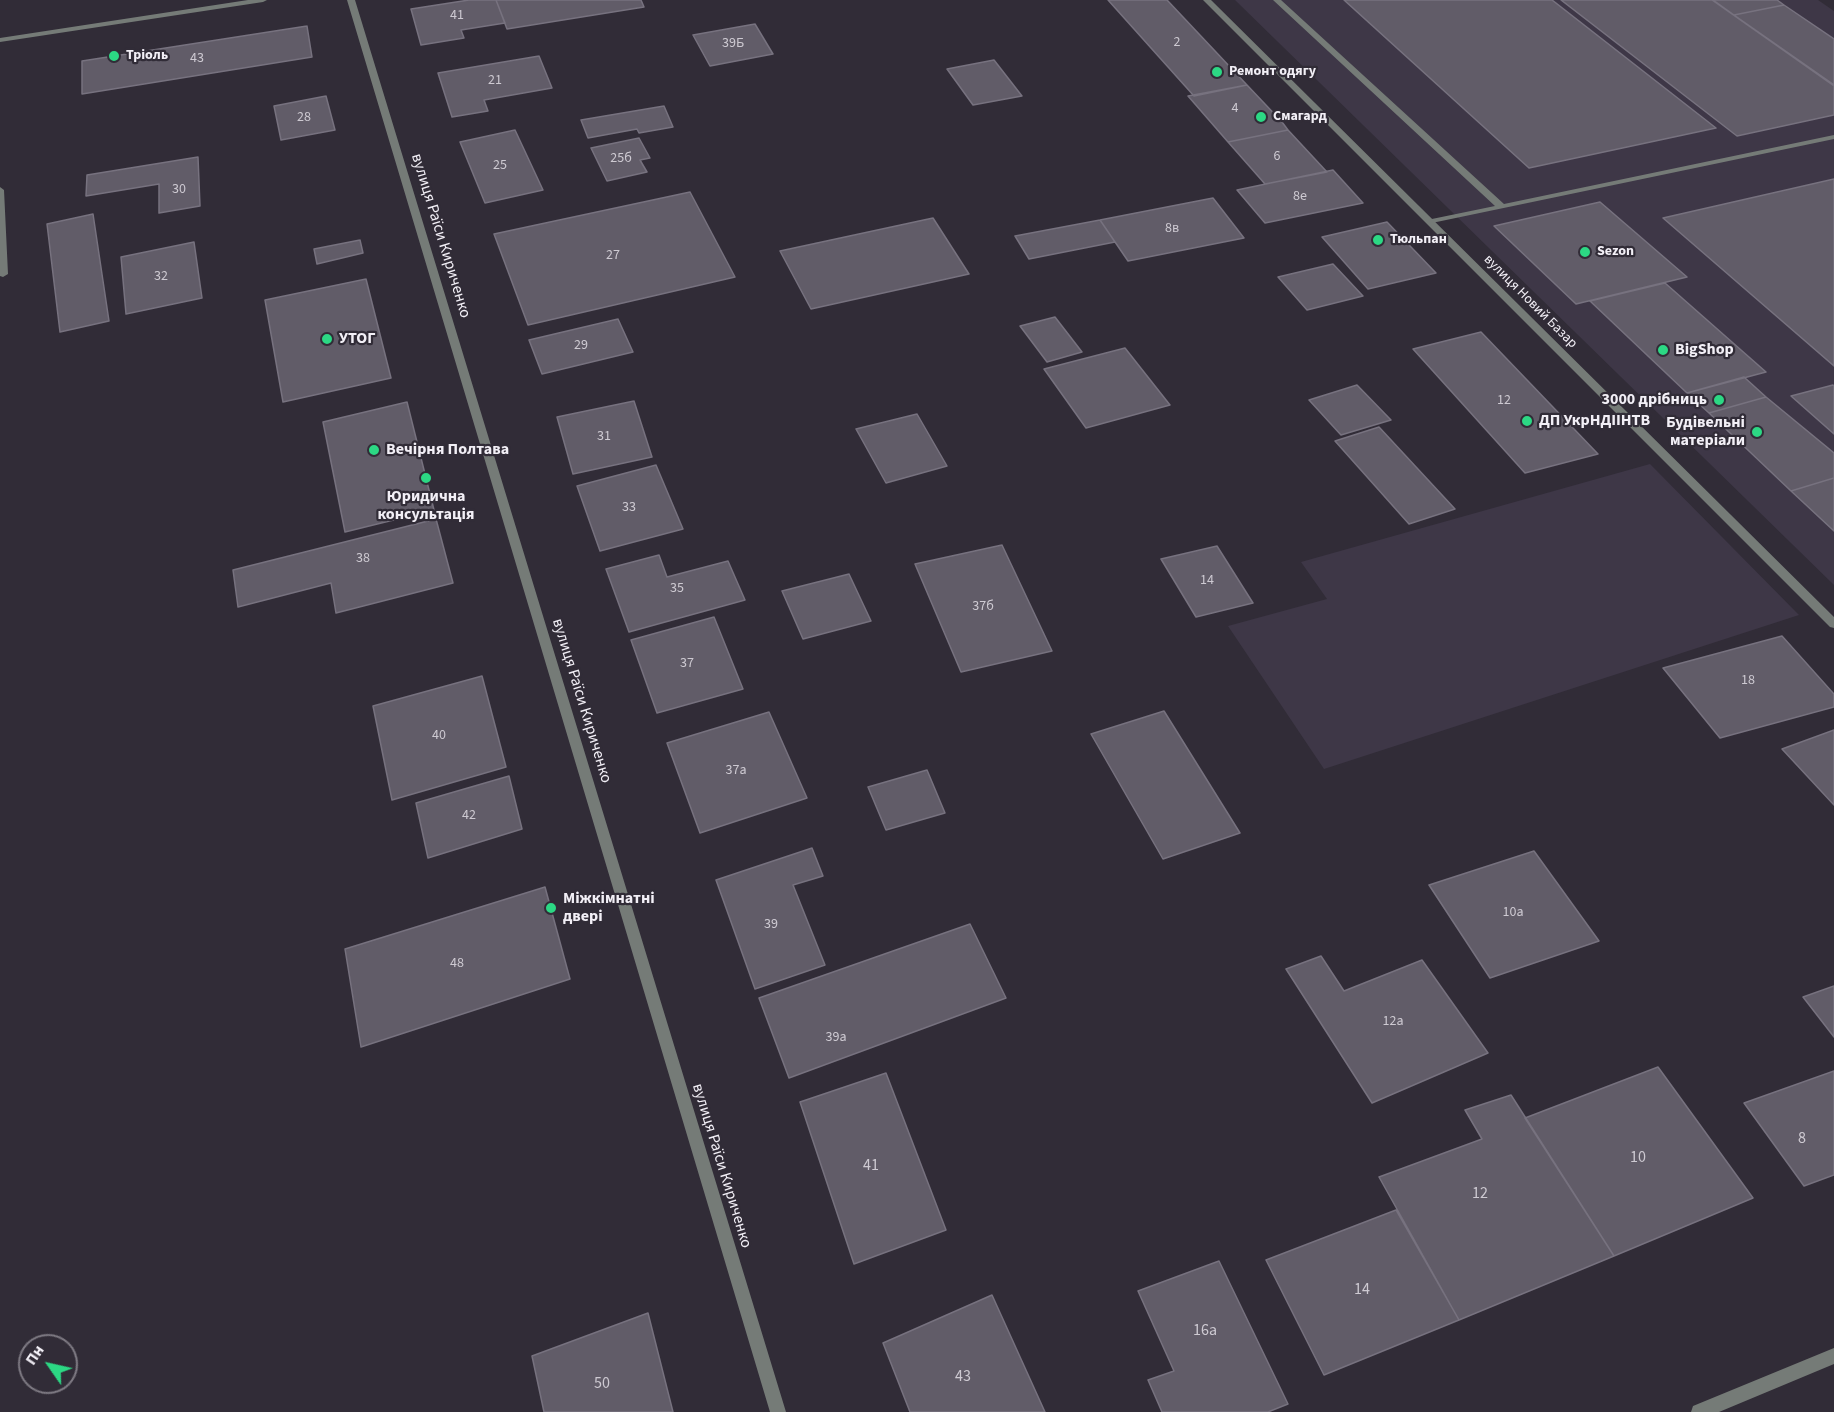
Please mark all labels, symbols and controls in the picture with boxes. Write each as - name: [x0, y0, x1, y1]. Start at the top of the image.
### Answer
- house number: 41: [450, 8, 464, 24]
- house number: 2: [1174, 35, 1180, 51]
- house number: 39Б: [722, 36, 744, 52]
- place label: Тріоль: [126, 48, 168, 64]
- marker: Тріоль: [107, 49, 121, 63]
- house number: 43: [190, 51, 204, 67]
- place label: Ремонт одягу: [1229, 64, 1316, 80]
- marker: Ремонт одягу: [1210, 65, 1224, 79]
- house number: 21: [488, 73, 502, 89]
- house number: 4: [1232, 101, 1238, 117]
- place label: Смагард: [1273, 109, 1327, 125]
- house number: 28: [297, 110, 311, 126]
- marker: Смагард: [1254, 110, 1268, 124]
- house number: 6: [1274, 149, 1280, 165]
- street label: вулиця Раїси Кириченко: [406, 151, 474, 321]
- house number: 25б: [610, 151, 632, 167]
- house number: 25: [493, 158, 507, 174]
- house number: 30: [172, 182, 186, 198]
- house number: 8е: [1293, 189, 1307, 205]
- house number: 8в: [1165, 221, 1179, 237]
- place label: Тюльпан: [1390, 232, 1447, 248]
- marker: Тюльпан: [1371, 233, 1385, 247]
- place label: Sezon: [1597, 244, 1634, 260]
- marker: Sezon: [1578, 245, 1592, 259]
- house number: 27: [606, 248, 620, 264]
- street label: вулиця Новий Базар: [1480, 252, 1580, 352]
- house number: 32: [154, 269, 168, 285]
- place label: УТОГ: [339, 329, 376, 349]
- marker: УТОГ: [320, 332, 334, 346]
- house number: 29: [574, 338, 588, 354]
- place label: BigShop: [1675, 340, 1734, 360]
- marker: BigShop: [1656, 343, 1670, 357]
- place label: 3000 дрібниць: [1602, 390, 1707, 410]
- house number: 12: [1497, 393, 1511, 409]
- marker: 3000 дрібниць: [1712, 393, 1726, 407]
- place label: ДП УкрНДІІНТВ: [1539, 411, 1650, 431]
- place label: Будівельні матеріали: [1666, 413, 1745, 451]
- marker: ДП УкрНДІІНТВ: [1520, 414, 1534, 428]
- marker: Будівельні матеріали: [1750, 425, 1764, 439]
- house number: 31: [597, 429, 611, 445]
- place label: Вечірня Полтава: [386, 440, 509, 460]
- marker: Вечірня Полтава: [367, 443, 381, 457]
- marker: Юридична консультація: [419, 471, 433, 485]
- place label: Юридична консультація: [377, 487, 475, 525]
- house number: 33: [622, 500, 636, 516]
- house number: 38: [356, 551, 370, 567]
- house number: 14: [1200, 573, 1214, 589]
- house number: 35: [670, 581, 684, 597]
- house number: 37б: [972, 599, 994, 615]
- street label: вулиця Раїси Кириченко: [547, 616, 615, 786]
- house number: 37: [680, 656, 694, 672]
- house number: 18: [1741, 673, 1755, 689]
- house number: 40: [432, 728, 446, 744]
- house number: 37а: [726, 763, 746, 779]
- house number: 42: [462, 808, 476, 824]
- place label: Міжкімнатні двері: [563, 889, 655, 927]
- marker: Міжкімнатні двері: [544, 901, 558, 915]
- house number: 10а: [1503, 905, 1523, 921]
- house number: 39: [764, 917, 778, 933]
- house number: 48: [450, 956, 464, 972]
- house number: 12а: [1383, 1014, 1403, 1030]
- house number: 39а: [826, 1030, 846, 1046]
- street label: вулиця Раїси Кириченко: [687, 1081, 755, 1251]
- house number: 8: [1798, 1129, 1806, 1149]
- house number: 10: [1630, 1148, 1646, 1168]
- house number: 41: [863, 1156, 879, 1176]
- house number: 12: [1472, 1184, 1488, 1204]
- house number: 14: [1354, 1280, 1370, 1300]
- house number: 16а: [1193, 1321, 1217, 1341]
- north arrow: [18, 1334, 78, 1394]
- text: Пн: [20, 1341, 49, 1369]
- house number: 43: [955, 1367, 971, 1387]
- house number: 50: [594, 1374, 610, 1394]

